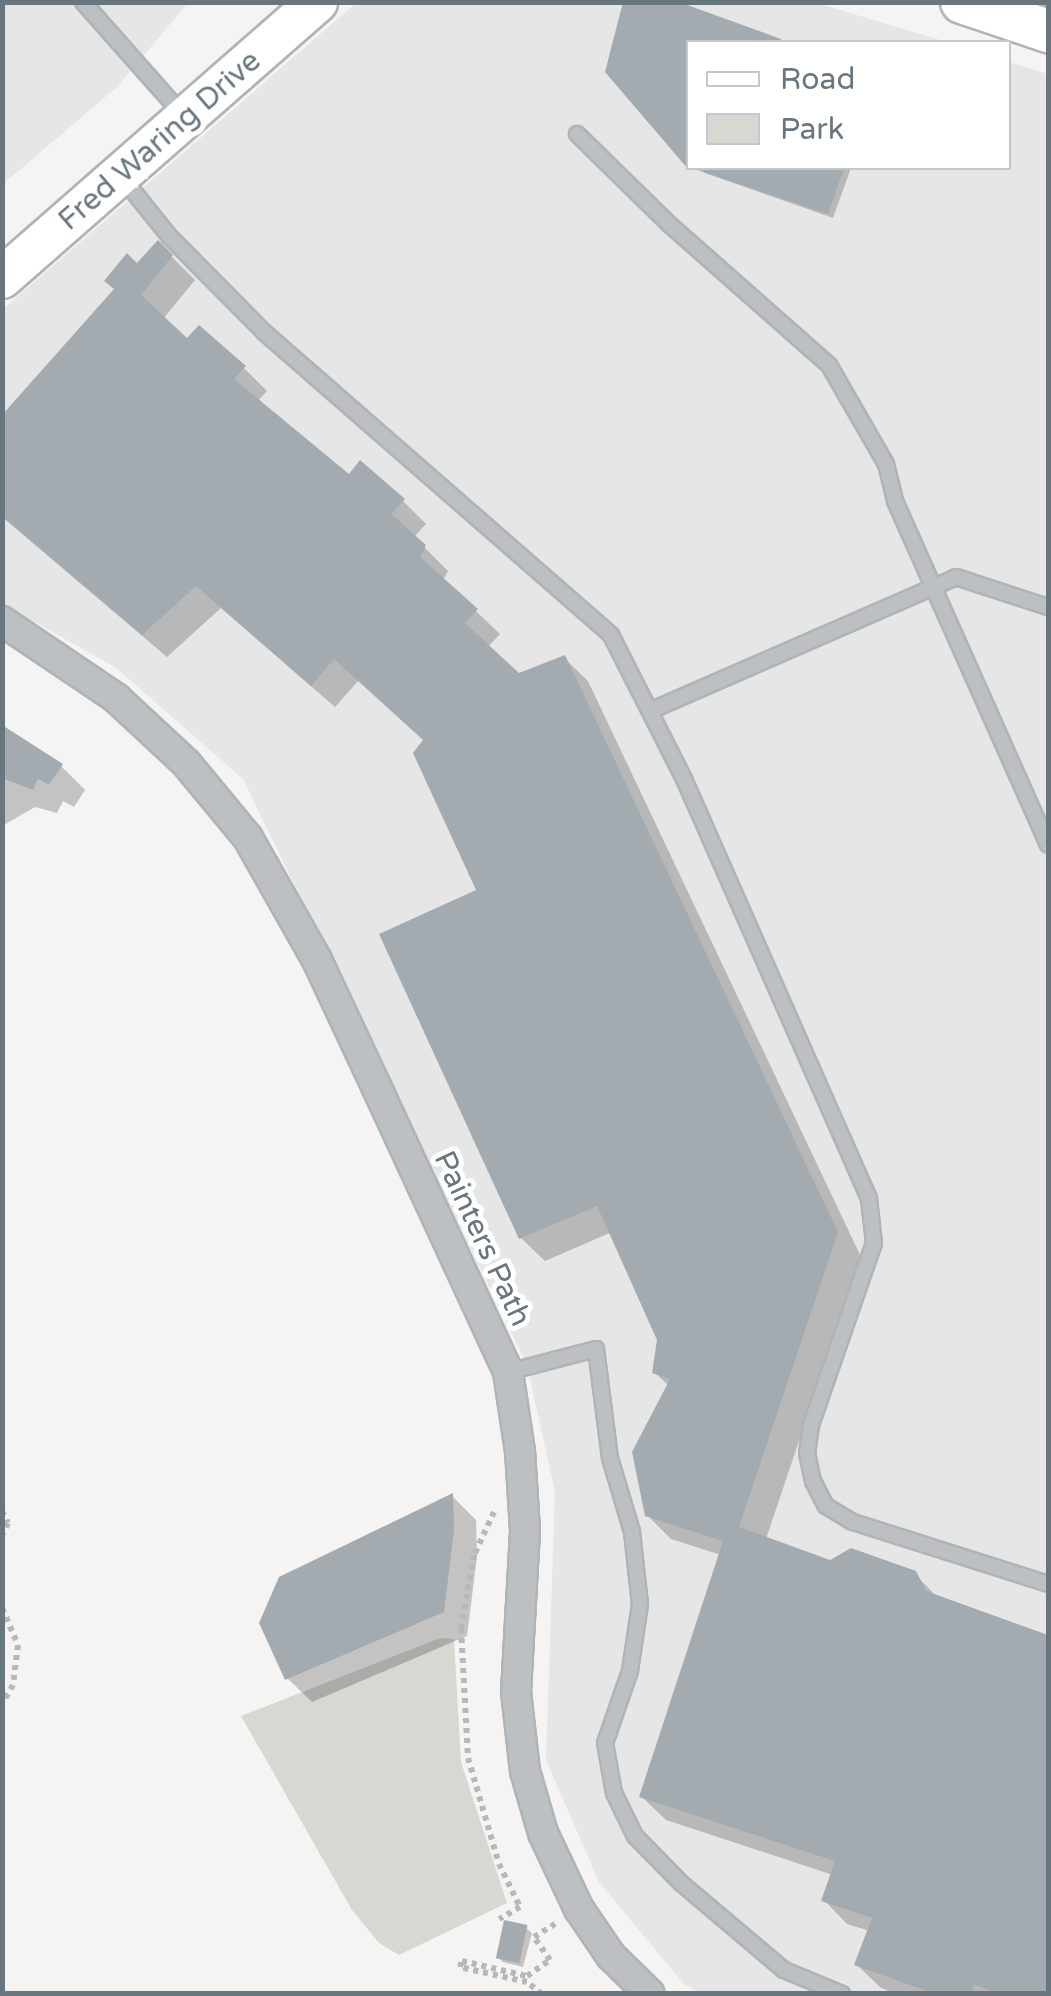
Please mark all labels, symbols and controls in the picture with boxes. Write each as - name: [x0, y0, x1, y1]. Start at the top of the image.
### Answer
- legend: [686, 40, 1011, 170]
- street label: Fred Waring Drive: [52, 43, 268, 239]
- text: Road: [780, 61, 855, 98]
- text: Park: [780, 111, 844, 148]
- street label: Painters Path: [426, 1146, 538, 1332]

